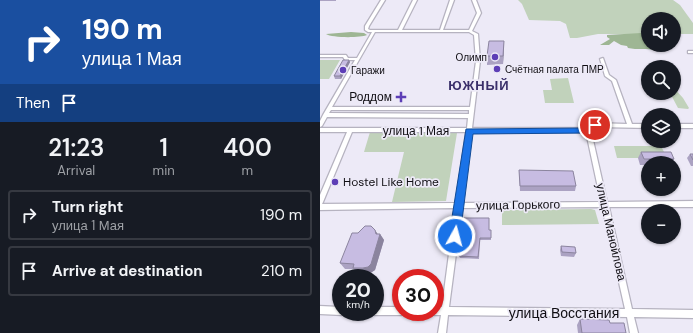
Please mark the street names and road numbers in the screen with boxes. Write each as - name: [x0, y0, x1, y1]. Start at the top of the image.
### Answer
- street label: улица 1 Мая: [383, 123, 449, 139]
- street label: улица Манойлова: [592, 182, 630, 283]
- street label: улица Горького: [476, 196, 561, 214]
- street label: улица Восстания: [509, 304, 619, 322]

